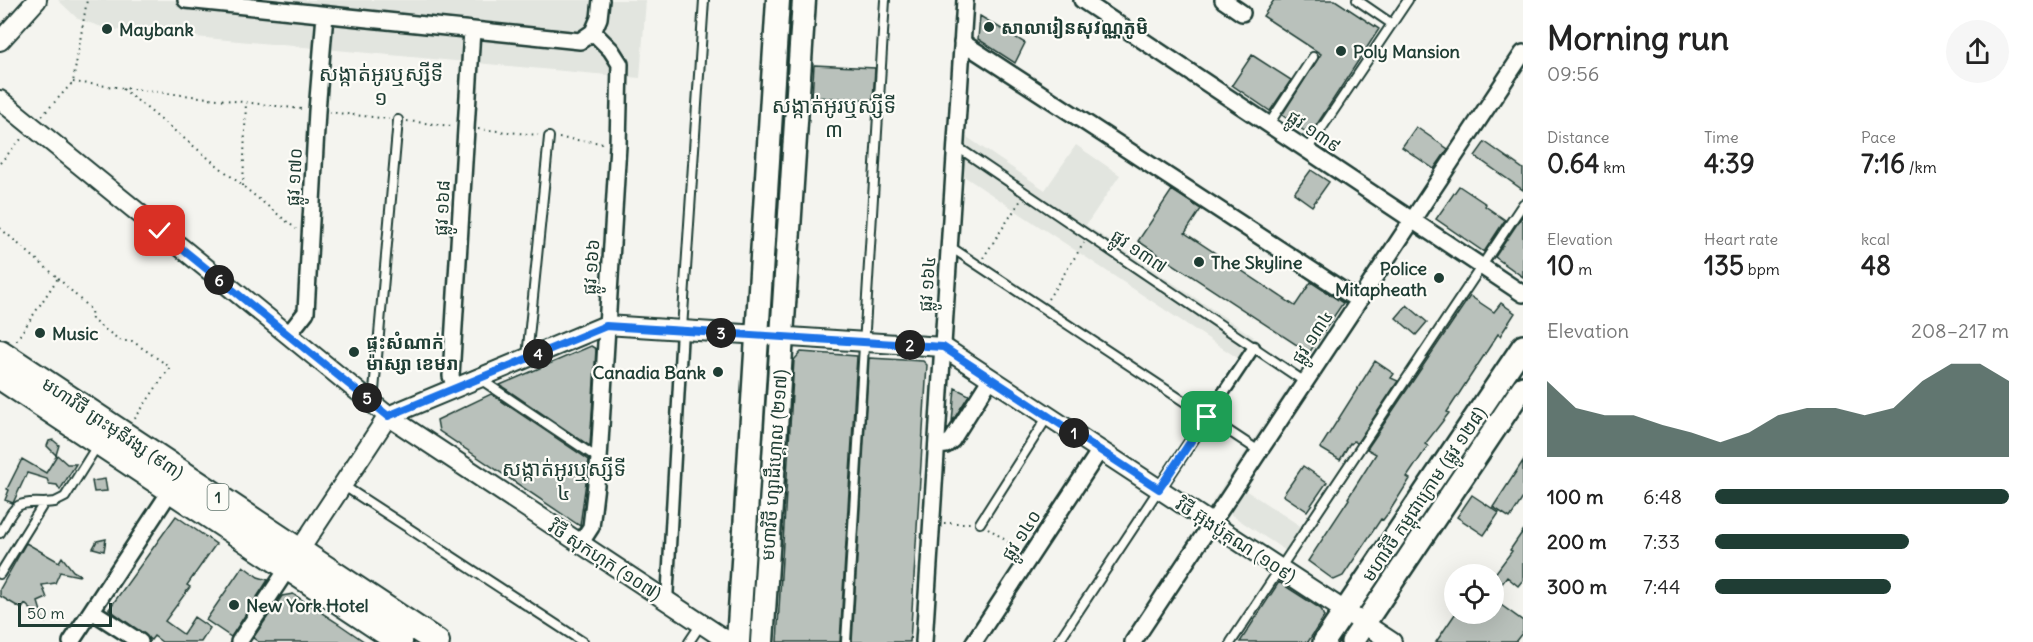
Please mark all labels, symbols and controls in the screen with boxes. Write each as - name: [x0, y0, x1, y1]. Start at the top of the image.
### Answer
- place label: សាលារៀនសុវណ្ណភូមិ: [1001, 16, 1148, 39]
- text: Morning run: [1547, 17, 1729, 59]
- place label: Maybank: [119, 18, 194, 41]
- marker: សាលារៀនសុវណ្ណភូមិ: [982, 20, 996, 34]
- button: share: [1946, 20, 2009, 83]
- marker: Maybank: [100, 22, 114, 36]
- place label: Poly Mansion: [1353, 40, 1461, 63]
- marker: Poly Mansion: [1334, 44, 1348, 58]
- district label: សង្កាត់អូរឬស្សីទី ១: [319, 60, 443, 111]
- text: 09:56: [1547, 61, 1599, 86]
- district label: សង្កាត់អូរឬស្សីទី ៣: [772, 92, 896, 143]
- street label: ផ្លូវ ១៣៩: [1280, 105, 1345, 162]
- text: Distance: [1547, 127, 1609, 147]
- text: Time: [1704, 127, 1739, 147]
- text: Pace: [1861, 127, 1896, 147]
- street label: ផ្លូវ ១៧០: [281, 147, 312, 207]
- text: 0.64: [1547, 147, 1600, 180]
- text: 4:39: [1704, 147, 1755, 180]
- text: 7:16: [1861, 147, 1905, 180]
- text: km: [1600, 157, 1626, 177]
- text: /km: [1905, 157, 1937, 177]
- street label: ផ្លូវ ១៦៨: [429, 179, 460, 237]
- pin: [134, 205, 185, 256]
- icon: check: [143, 214, 176, 247]
- street label: ផ្លូវ ១៣៧: [1104, 224, 1171, 282]
- text: Elevation: [1547, 229, 1613, 249]
- text: Heart rate: [1704, 229, 1778, 249]
- text: kcal: [1861, 229, 1890, 249]
- street label: ផ្លូវ ១៦៦: [578, 238, 610, 296]
- text: 10: [1547, 249, 1574, 282]
- text: 135: [1704, 249, 1744, 282]
- text: 48: [1861, 249, 1891, 282]
- place label: The Skyline: [1211, 251, 1303, 274]
- street label: ផ្លូវ ១៦៤: [914, 255, 946, 313]
- marker: The Skyline: [1192, 255, 1206, 269]
- place label: Police Mitapheath: [1335, 257, 1428, 301]
- text: m: [1574, 259, 1592, 279]
- text: bpm: [1744, 259, 1780, 279]
- pin: 6: [204, 265, 234, 295]
- text: 6: [214, 270, 224, 290]
- marker: Police Mitapheath: [1432, 271, 1446, 285]
- street label: ផ្លូវ ១៣៤: [1286, 306, 1342, 371]
- pin: 3: [706, 318, 736, 348]
- text: Elevation: [1547, 318, 1629, 343]
- text: 208–217 m: [1911, 318, 2009, 343]
- place label: Music: [52, 322, 98, 345]
- text: 3: [716, 323, 726, 343]
- marker: Music: [33, 326, 47, 340]
- pin: 2: [895, 330, 925, 360]
- place label: ផ្ទះសំណាក់ ម៉ាស្សា ខេមរា: [366, 331, 458, 375]
- text: 2: [906, 335, 914, 355]
- pin: 4: [523, 339, 553, 369]
- text: 4: [533, 344, 543, 364]
- marker: ផ្ទះសំណាក់ ម៉ាស្សា ខេមរា: [347, 345, 361, 359]
- place label: Canadia Bank: [593, 361, 706, 384]
- marker: Canadia Bank: [711, 365, 725, 379]
- street label: មហាវិថី ហ្សាដឹហ្គោល (២១៧): [756, 369, 793, 561]
- street label: មហាវិថី ព្រះមុនីវង្ស (៩៣): [37, 372, 188, 485]
- pin: 5: [352, 383, 382, 413]
- text: 5: [362, 388, 372, 408]
- pin: [1181, 391, 1232, 442]
- icon: arrive: [1190, 400, 1223, 433]
- street label: មហាវិថី កម្ពុជាក្រោម (ផ្លូវ ១២៨): [1357, 402, 1496, 589]
- pin: 1: [1059, 418, 1089, 448]
- text: 1: [1071, 423, 1077, 443]
- district label: សង្កាត់អូរឬស្សីទី ៤: [502, 455, 626, 506]
- road number: 1: [208, 484, 228, 510]
- text: 100 m: [1547, 484, 1604, 509]
- text: 6:48: [1643, 484, 1682, 509]
- street label: វិថី អ៊ុងប៉ូគុណ (១០៩): [1170, 492, 1301, 589]
- street label: ផ្លូវ ១៤០: [996, 505, 1050, 568]
- street label: វិថី សុកហុក (១០៧): [543, 514, 666, 606]
- text: 200 m: [1547, 529, 1607, 554]
- text: 7:33: [1643, 529, 1680, 554]
- map controls: [1444, 564, 1504, 624]
- button: locate: [1444, 564, 1504, 624]
- text: 300 m: [1547, 574, 1607, 599]
- text: 7:44: [1643, 574, 1680, 599]
- place label: New York Hotel: [246, 594, 369, 617]
- marker: New York Hotel: [227, 598, 241, 612]
- scale bar: [18, 600, 112, 628]
- text: 50 m: [27, 603, 65, 623]

